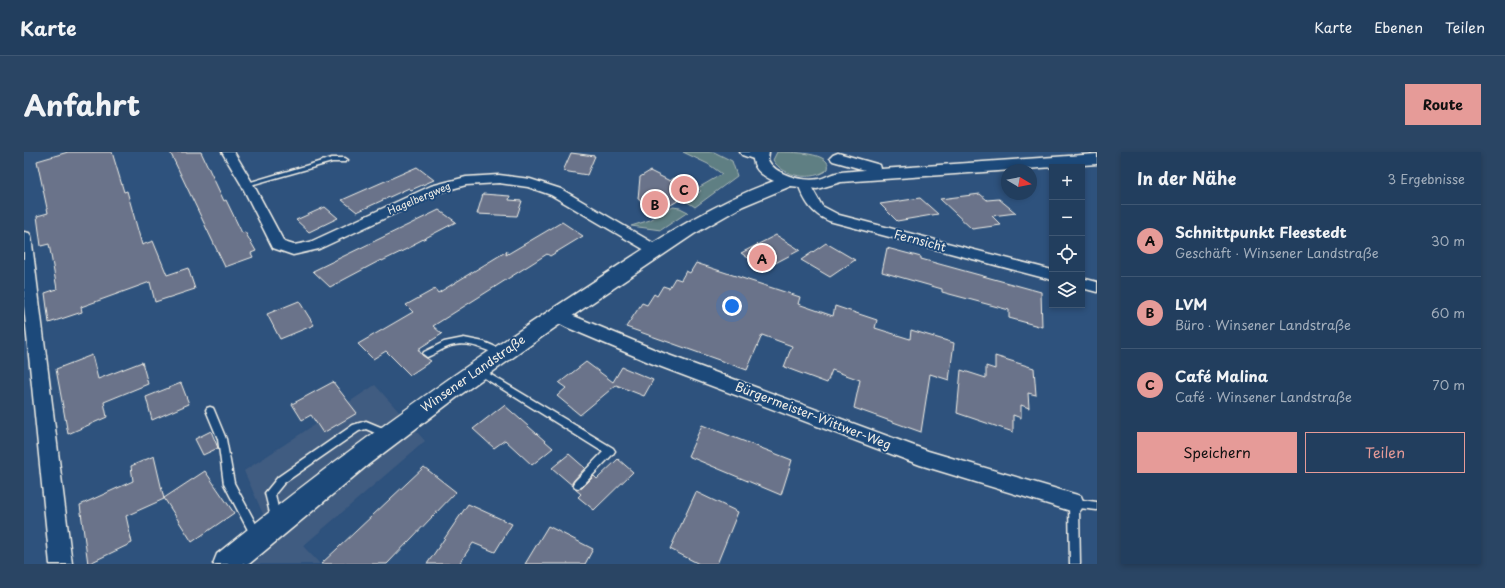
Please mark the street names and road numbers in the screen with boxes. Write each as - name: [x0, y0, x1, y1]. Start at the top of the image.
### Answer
- street label: Hagelbergweg: [385, 177, 453, 218]
- street label: Fernsicht: [892, 224, 948, 256]
- street label: Winsener Landstraße: [416, 330, 528, 416]
- street label: Bürgermeister-Wittwer-Weg: [733, 377, 894, 453]

